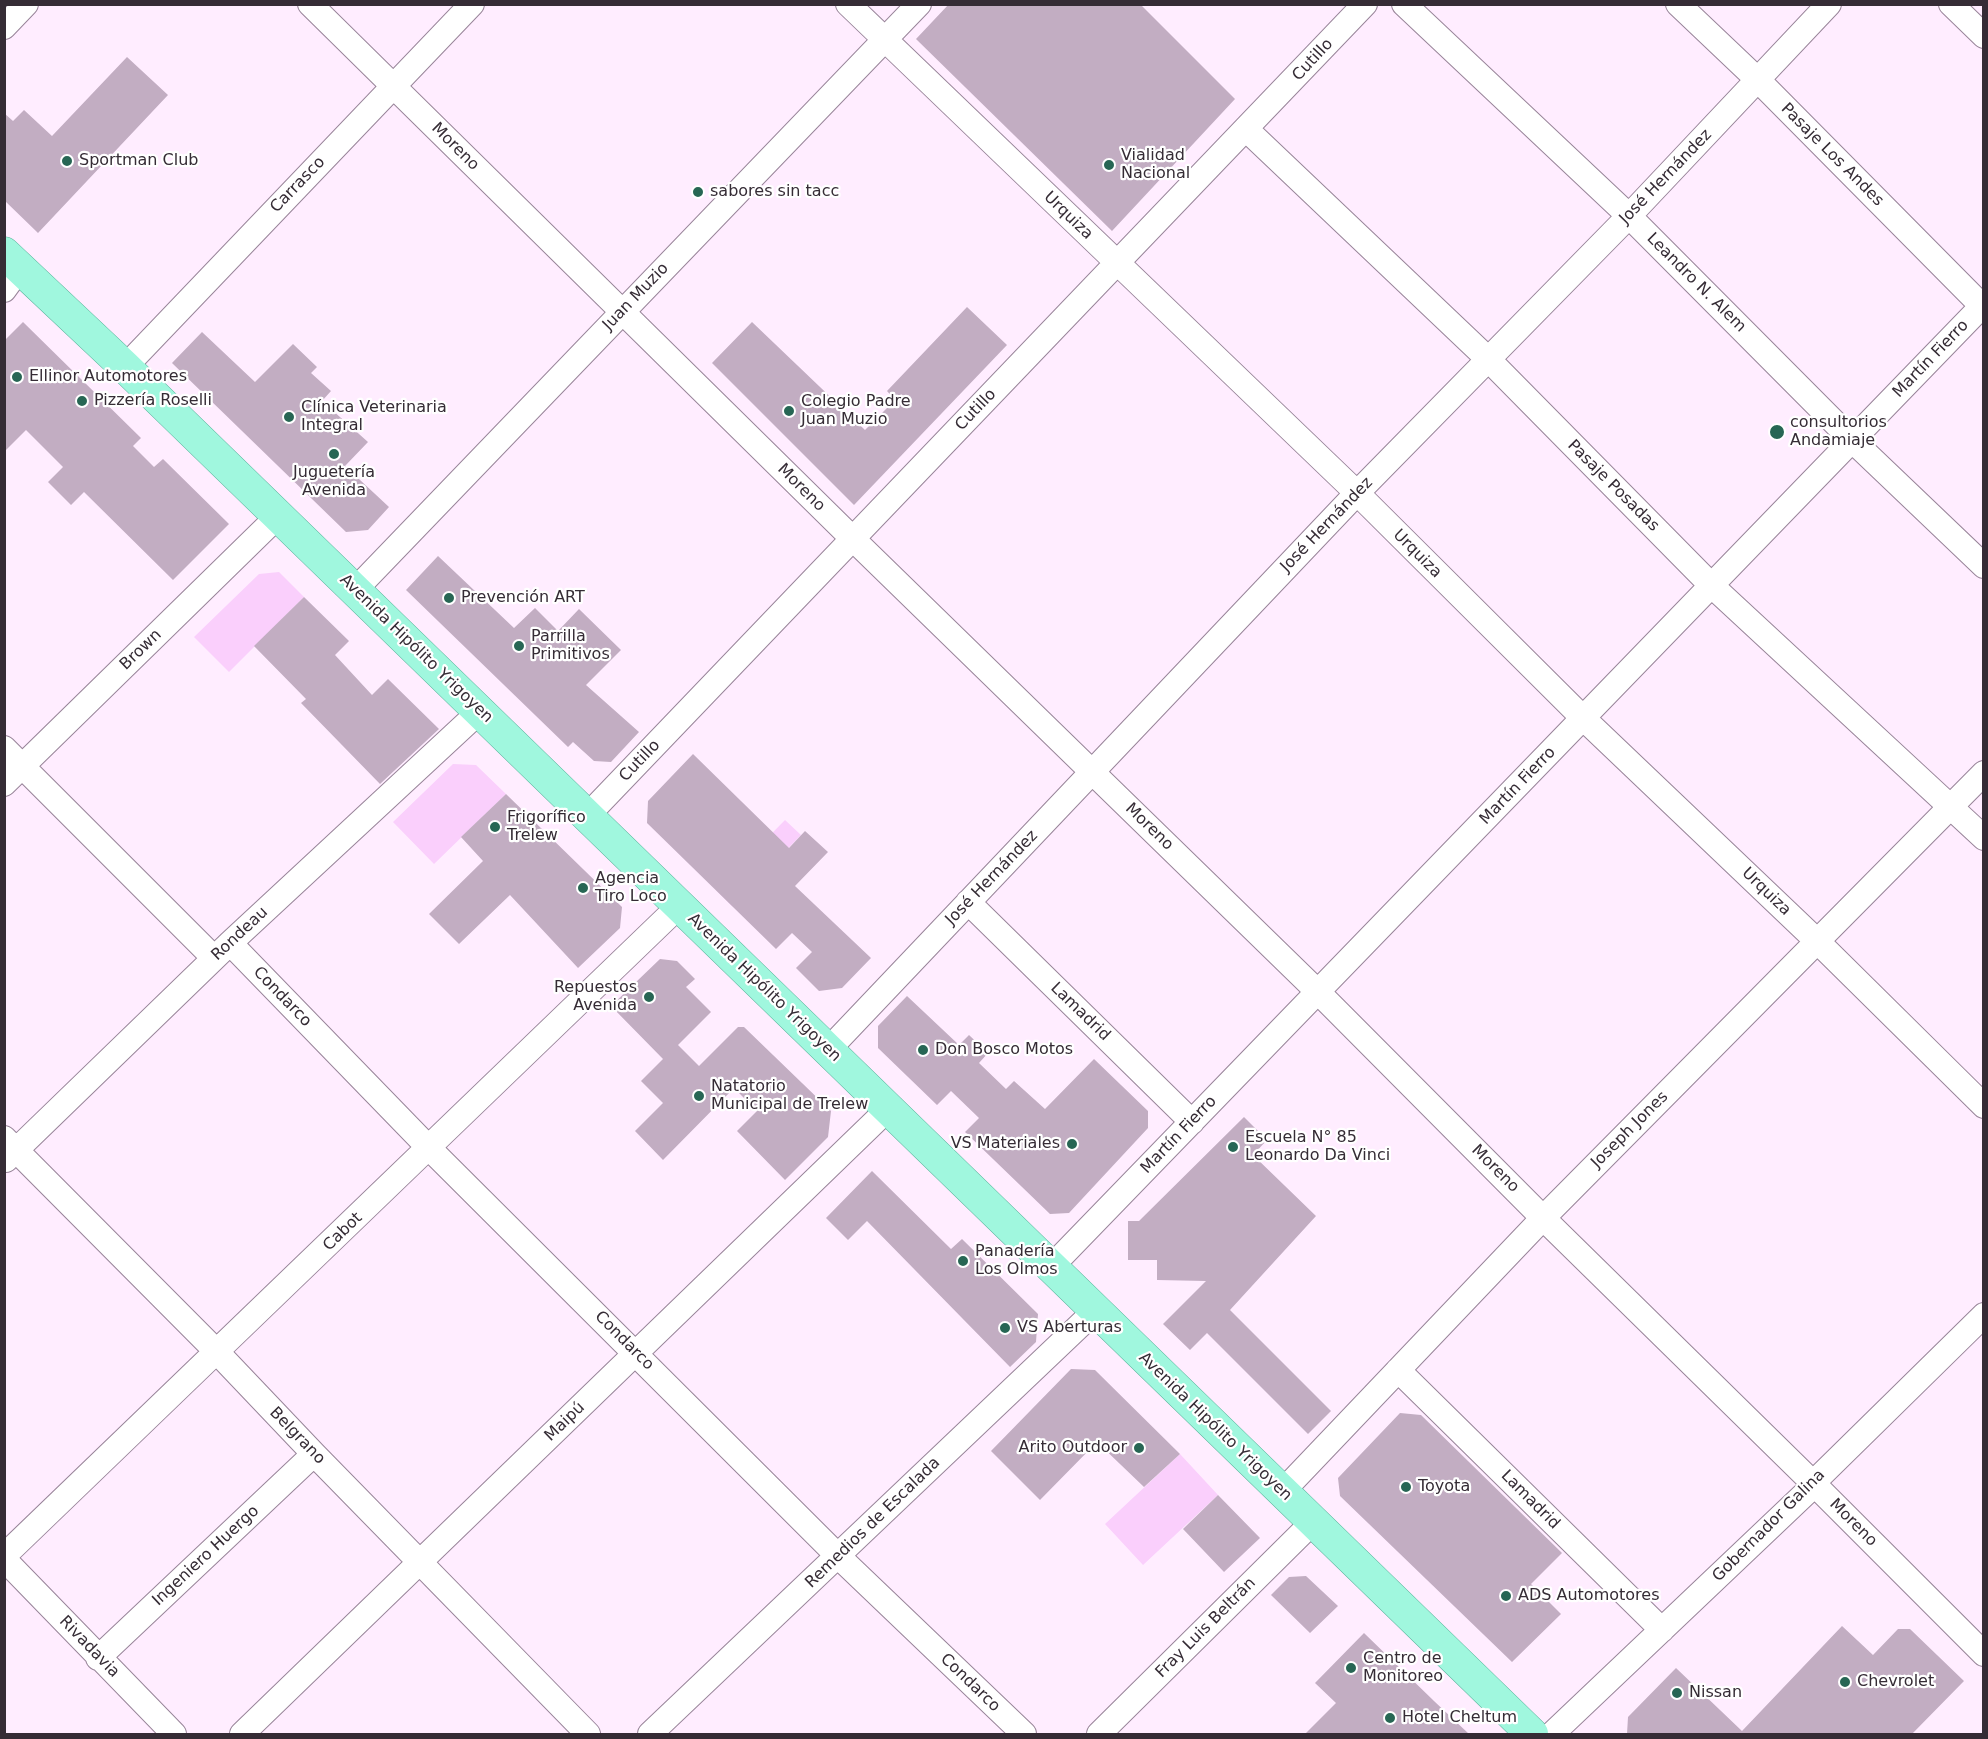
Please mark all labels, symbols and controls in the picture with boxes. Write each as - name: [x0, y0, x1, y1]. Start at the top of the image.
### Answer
- street label: Cutillo: [1289, 35, 1337, 85]
- street label: Pasaje Los Andes: [1777, 100, 1887, 210]
- street label: Moreno: [427, 119, 483, 175]
- street label: José Hernández: [1616, 126, 1716, 228]
- place label: Vialidad Nacional: [1121, 146, 1190, 184]
- place label: Sportman Club: [79, 151, 198, 171]
- street label: Carrasco: [267, 153, 329, 217]
- marker: Sportman Club: [60, 154, 74, 168]
- marker: Vialidad Nacional: [1102, 158, 1116, 172]
- place label: sabores sin tacc: [710, 182, 839, 202]
- marker: sabores sin tacc: [691, 185, 705, 199]
- street label: Urquiza: [1039, 188, 1097, 244]
- street label: Leandro N. Alem: [1642, 229, 1750, 337]
- street label: Juan Muzio: [599, 259, 673, 335]
- street label: Martín Fierro: [1889, 316, 1973, 402]
- place label: Ellinor Automotores: [29, 367, 187, 387]
- marker: Ellinor Automotores: [10, 370, 24, 384]
- street label: Cutillo: [951, 385, 1001, 435]
- place label: Pizzería Roselli: [94, 391, 212, 411]
- place label: Colegio Padre Juan Muzio: [801, 392, 911, 430]
- marker: Pizzería Roselli: [75, 394, 89, 408]
- place label: Clínica Veterinaria Integral: [301, 398, 447, 436]
- marker: Colegio Padre Juan Muzio: [782, 404, 796, 418]
- marker: Clínica Veterinaria Integral: [282, 410, 296, 424]
- place label: consultorios Andamiaje: [1790, 413, 1887, 451]
- marker: consultorios Andamiaje: [1768, 423, 1786, 441]
- street label: Pasaje Posadas: [1563, 436, 1663, 536]
- marker: Juguetería Avenida: [327, 447, 341, 461]
- street label: Moreno: [773, 460, 829, 516]
- place label: Juguetería Avenida: [293, 463, 375, 501]
- street label: José Hernández: [1277, 474, 1377, 576]
- street label: Urquiza: [1389, 526, 1445, 582]
- street label: Avenida Hipólito Yrigoyen: [335, 571, 497, 727]
- place label: Prevención ART: [461, 588, 585, 608]
- marker: Prevención ART: [442, 591, 456, 605]
- street label: Brown: [116, 626, 166, 674]
- place label: Parrilla Primitivos: [531, 627, 610, 665]
- marker: Parrilla Primitivos: [512, 639, 526, 653]
- street label: Cutillo: [615, 736, 665, 786]
- street label: Martín Fierro: [1476, 743, 1560, 829]
- street label: Moreno: [1121, 799, 1177, 855]
- place label: Frigorífico Trelew: [507, 808, 586, 846]
- marker: Frigorífico Trelew: [488, 820, 502, 834]
- street label: José Hernández: [942, 827, 1042, 929]
- street label: Urquiza: [1737, 864, 1795, 920]
- place label: Agencia Tiro Loco: [595, 869, 667, 907]
- marker: Agencia Tiro Loco: [576, 881, 590, 895]
- street label: Rondeau: [208, 903, 272, 965]
- street label: Avenida Hipólito Yrigoyen: [683, 910, 845, 1066]
- street label: Condarco: [249, 963, 315, 1031]
- place label: Repuestos Avenida: [554, 978, 637, 1016]
- street label: Lamadrid: [1046, 979, 1114, 1045]
- marker: Repuestos Avenida: [642, 990, 656, 1004]
- place label: Don Bosco Motos: [935, 1040, 1073, 1060]
- marker: Don Bosco Motos: [916, 1043, 930, 1057]
- place label: Natatorio Municipal de Trelew: [711, 1077, 868, 1115]
- street label: Joseph Jones: [1588, 1088, 1672, 1172]
- marker: Natatorio Municipal de Trelew: [692, 1089, 706, 1103]
- street label: Martín Fierro: [1137, 1092, 1221, 1178]
- place label: Escuela N° 85 Leonardo Da Vinci: [1245, 1128, 1390, 1166]
- place label: VS Materiales: [951, 1134, 1060, 1154]
- marker: VS Materiales: [1065, 1137, 1079, 1151]
- marker: Escuela N° 85 Leonardo Da Vinci: [1226, 1140, 1240, 1154]
- street label: Moreno: [1467, 1141, 1523, 1197]
- street label: Cabot: [319, 1209, 367, 1255]
- place label: Panadería Los Olmos: [975, 1242, 1058, 1280]
- marker: Panadería Los Olmos: [956, 1254, 970, 1268]
- street label: Condarco: [590, 1307, 658, 1375]
- place label: VS Aberturas: [1017, 1318, 1122, 1338]
- marker: VS Aberturas: [998, 1321, 1012, 1335]
- street label: Avenida Hipólito Yrigoyen: [1134, 1349, 1296, 1505]
- street label: Maipú: [541, 1398, 589, 1446]
- street label: Belgrano: [265, 1404, 329, 1468]
- place label: Arito Outdoor: [1019, 1438, 1127, 1458]
- marker: Arito Outdoor: [1132, 1441, 1146, 1455]
- street label: Remedios de Escalada: [802, 1454, 944, 1592]
- street label: Gobernador Galina: [1709, 1466, 1829, 1586]
- street label: Lamadrid: [1497, 1467, 1563, 1533]
- place label: Toyota: [1418, 1477, 1470, 1497]
- marker: Toyota: [1399, 1480, 1413, 1494]
- street label: Moreno: [1825, 1495, 1881, 1551]
- street label: Ingeniero Huergo: [149, 1502, 263, 1610]
- street label: Fray Luis Beltrán: [1152, 1574, 1260, 1682]
- place label: ADS Automotores: [1518, 1586, 1660, 1606]
- marker: ADS Automotores: [1499, 1589, 1513, 1603]
- street label: Rivadavia: [55, 1612, 123, 1682]
- place label: Centro de Monitoreo: [1363, 1649, 1443, 1687]
- street label: Condarco: [936, 1650, 1004, 1716]
- marker: Centro de Monitoreo: [1344, 1661, 1358, 1675]
- place label: Chevrolet: [1857, 1672, 1934, 1692]
- marker: Chevrolet: [1838, 1675, 1852, 1689]
- place label: Nissan: [1689, 1683, 1742, 1703]
- marker: Nissan: [1670, 1686, 1684, 1700]
- place label: Hotel Cheltum: [1402, 1708, 1517, 1728]
- marker: Hotel Cheltum: [1383, 1711, 1397, 1725]

